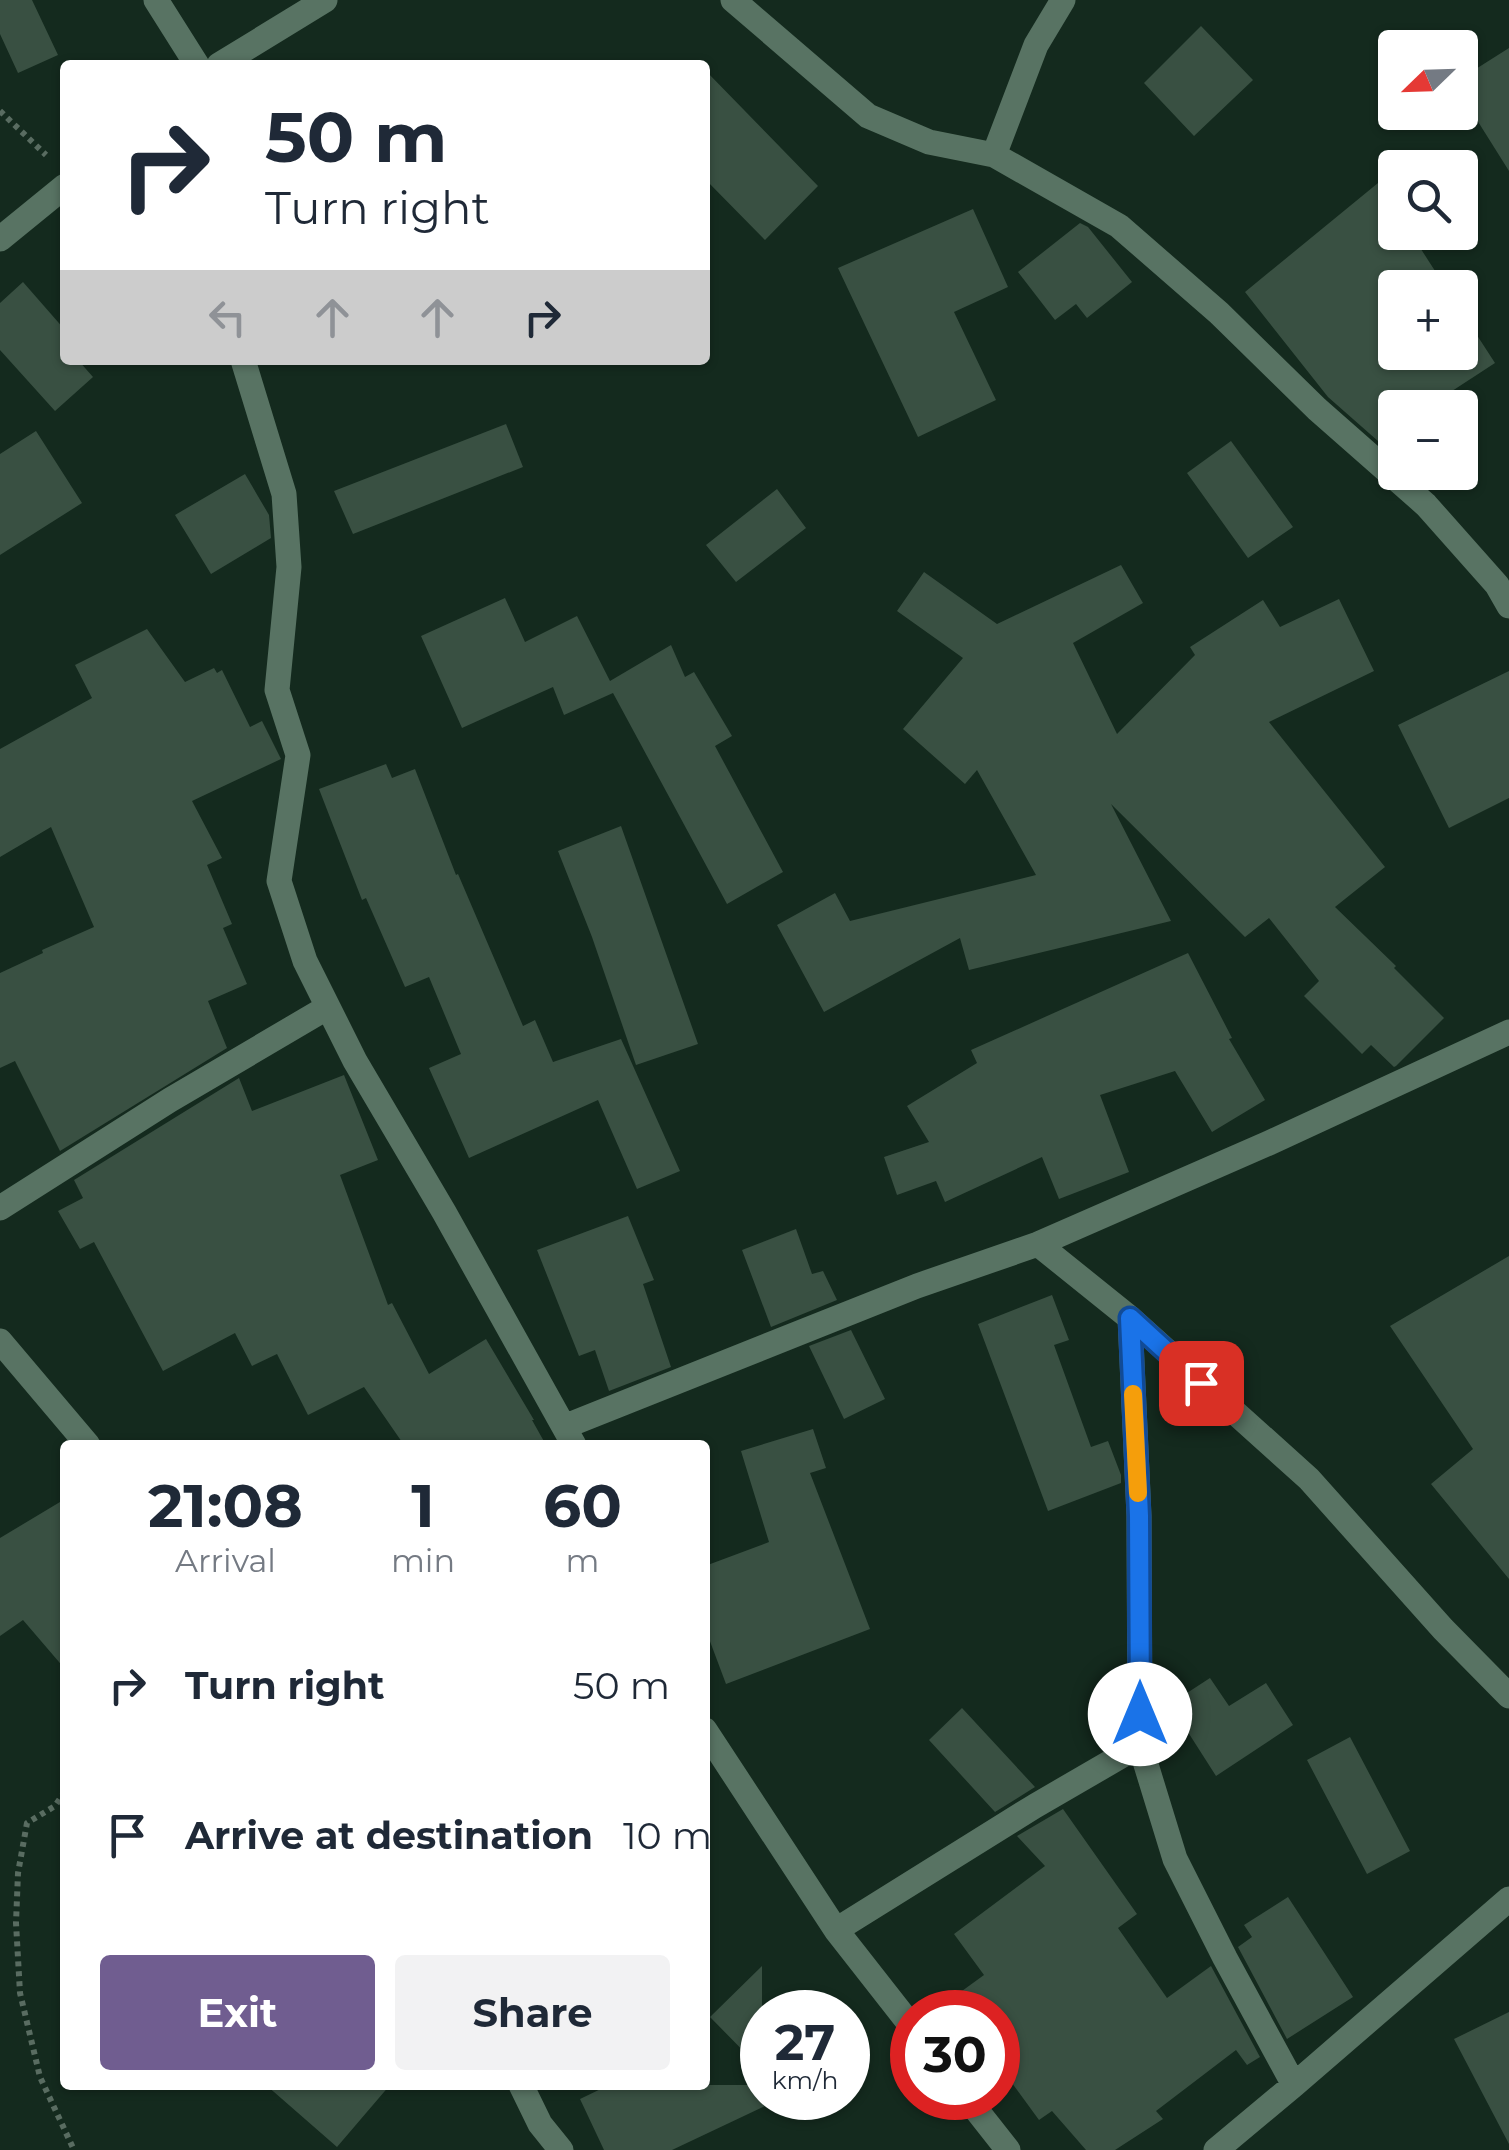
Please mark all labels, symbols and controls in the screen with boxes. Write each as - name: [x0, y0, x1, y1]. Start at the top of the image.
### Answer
- north arrow: [1378, 30, 1478, 130]
- map controls: [1378, 30, 1478, 490]
- text: 50 m: [265, 94, 447, 180]
- icon: right: [100, 100, 230, 230]
- button: search: [1378, 150, 1478, 250]
- text: Turn right: [265, 180, 490, 235]
- button: +: [1378, 270, 1478, 370]
- icon: left: [200, 290, 255, 345]
- icon: ahead: [305, 290, 360, 345]
- icon: ahead: [410, 290, 465, 345]
- icon: right: [515, 290, 570, 345]
- button: −: [1378, 390, 1478, 490]
- pin: [1159, 1341, 1244, 1426]
- icon: arrive: [1174, 1356, 1229, 1411]
- text: 21:08: [148, 1469, 303, 1542]
- text: 1: [411, 1469, 435, 1542]
- text: 60: [543, 1469, 622, 1542]
- text: Arrival: [175, 1541, 276, 1580]
- text: min: [391, 1541, 455, 1580]
- text: m: [566, 1541, 600, 1580]
- icon: right: [100, 1658, 155, 1713]
- text: Turn right: [185, 1662, 384, 1709]
- text: 50 m: [573, 1662, 670, 1709]
- position arrow: [1088, 1662, 1192, 1766]
- icon: arrive: [100, 1808, 155, 1863]
- text: Arrive at destination: [185, 1812, 593, 1859]
- text: 10 m: [623, 1812, 712, 1859]
- button: Exit: [100, 1955, 375, 2070]
- button: Share: [395, 1955, 670, 2070]
- speed limit sign: 30: [890, 1990, 1020, 2120]
- text: 27: [775, 2012, 835, 2073]
- text: km/h: [772, 2065, 838, 2095]

